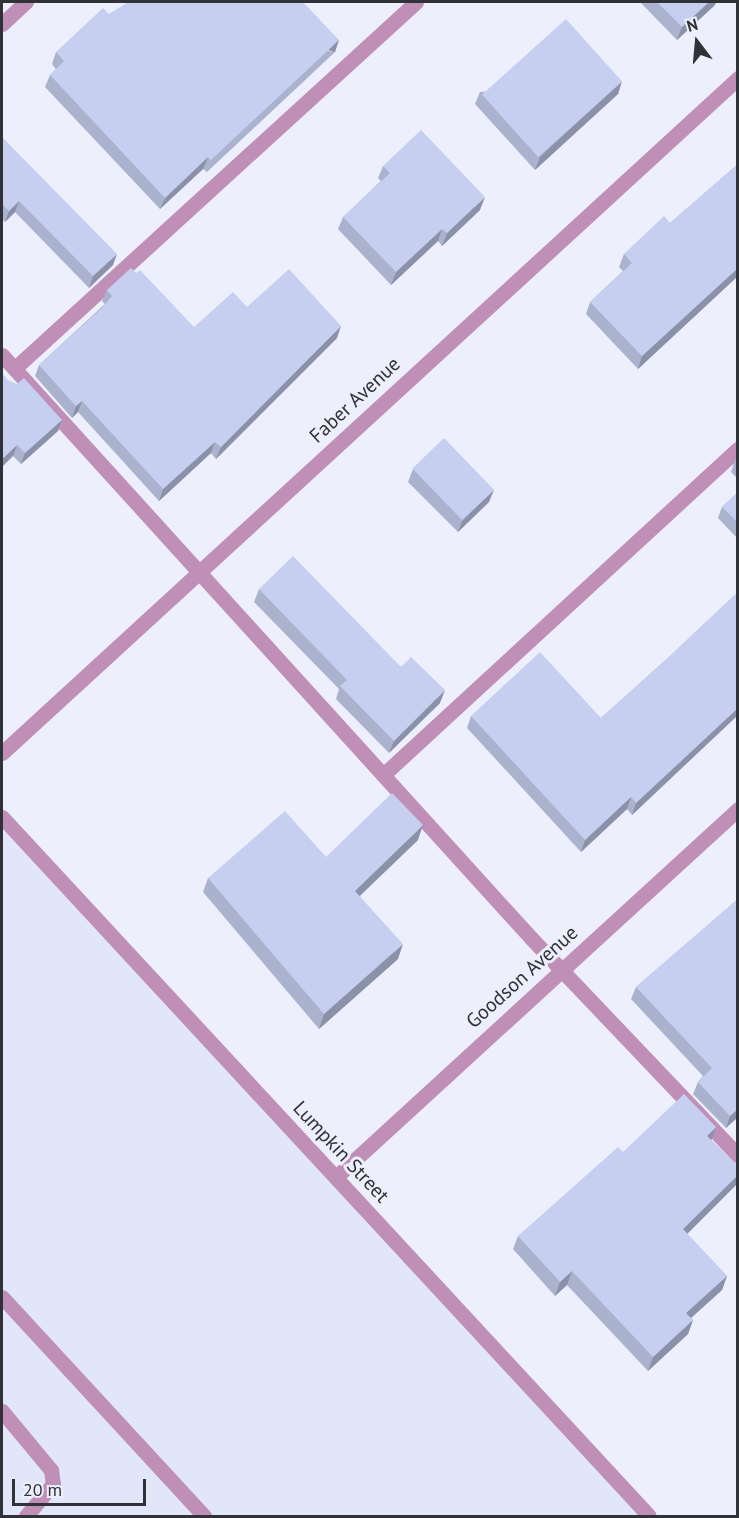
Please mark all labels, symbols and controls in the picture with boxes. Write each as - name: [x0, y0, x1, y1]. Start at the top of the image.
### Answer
- north arrow: [667, 12, 727, 72]
- text: N: [684, 14, 700, 36]
- street label: Faber Avenue: [304, 352, 406, 448]
- street label: Goodson Avenue: [461, 920, 583, 1034]
- street label: Lumpkin Street: [288, 1096, 394, 1208]
- scale bar: [15, 1467, 148, 1505]
- text: 20 m: [23, 1478, 62, 1501]

